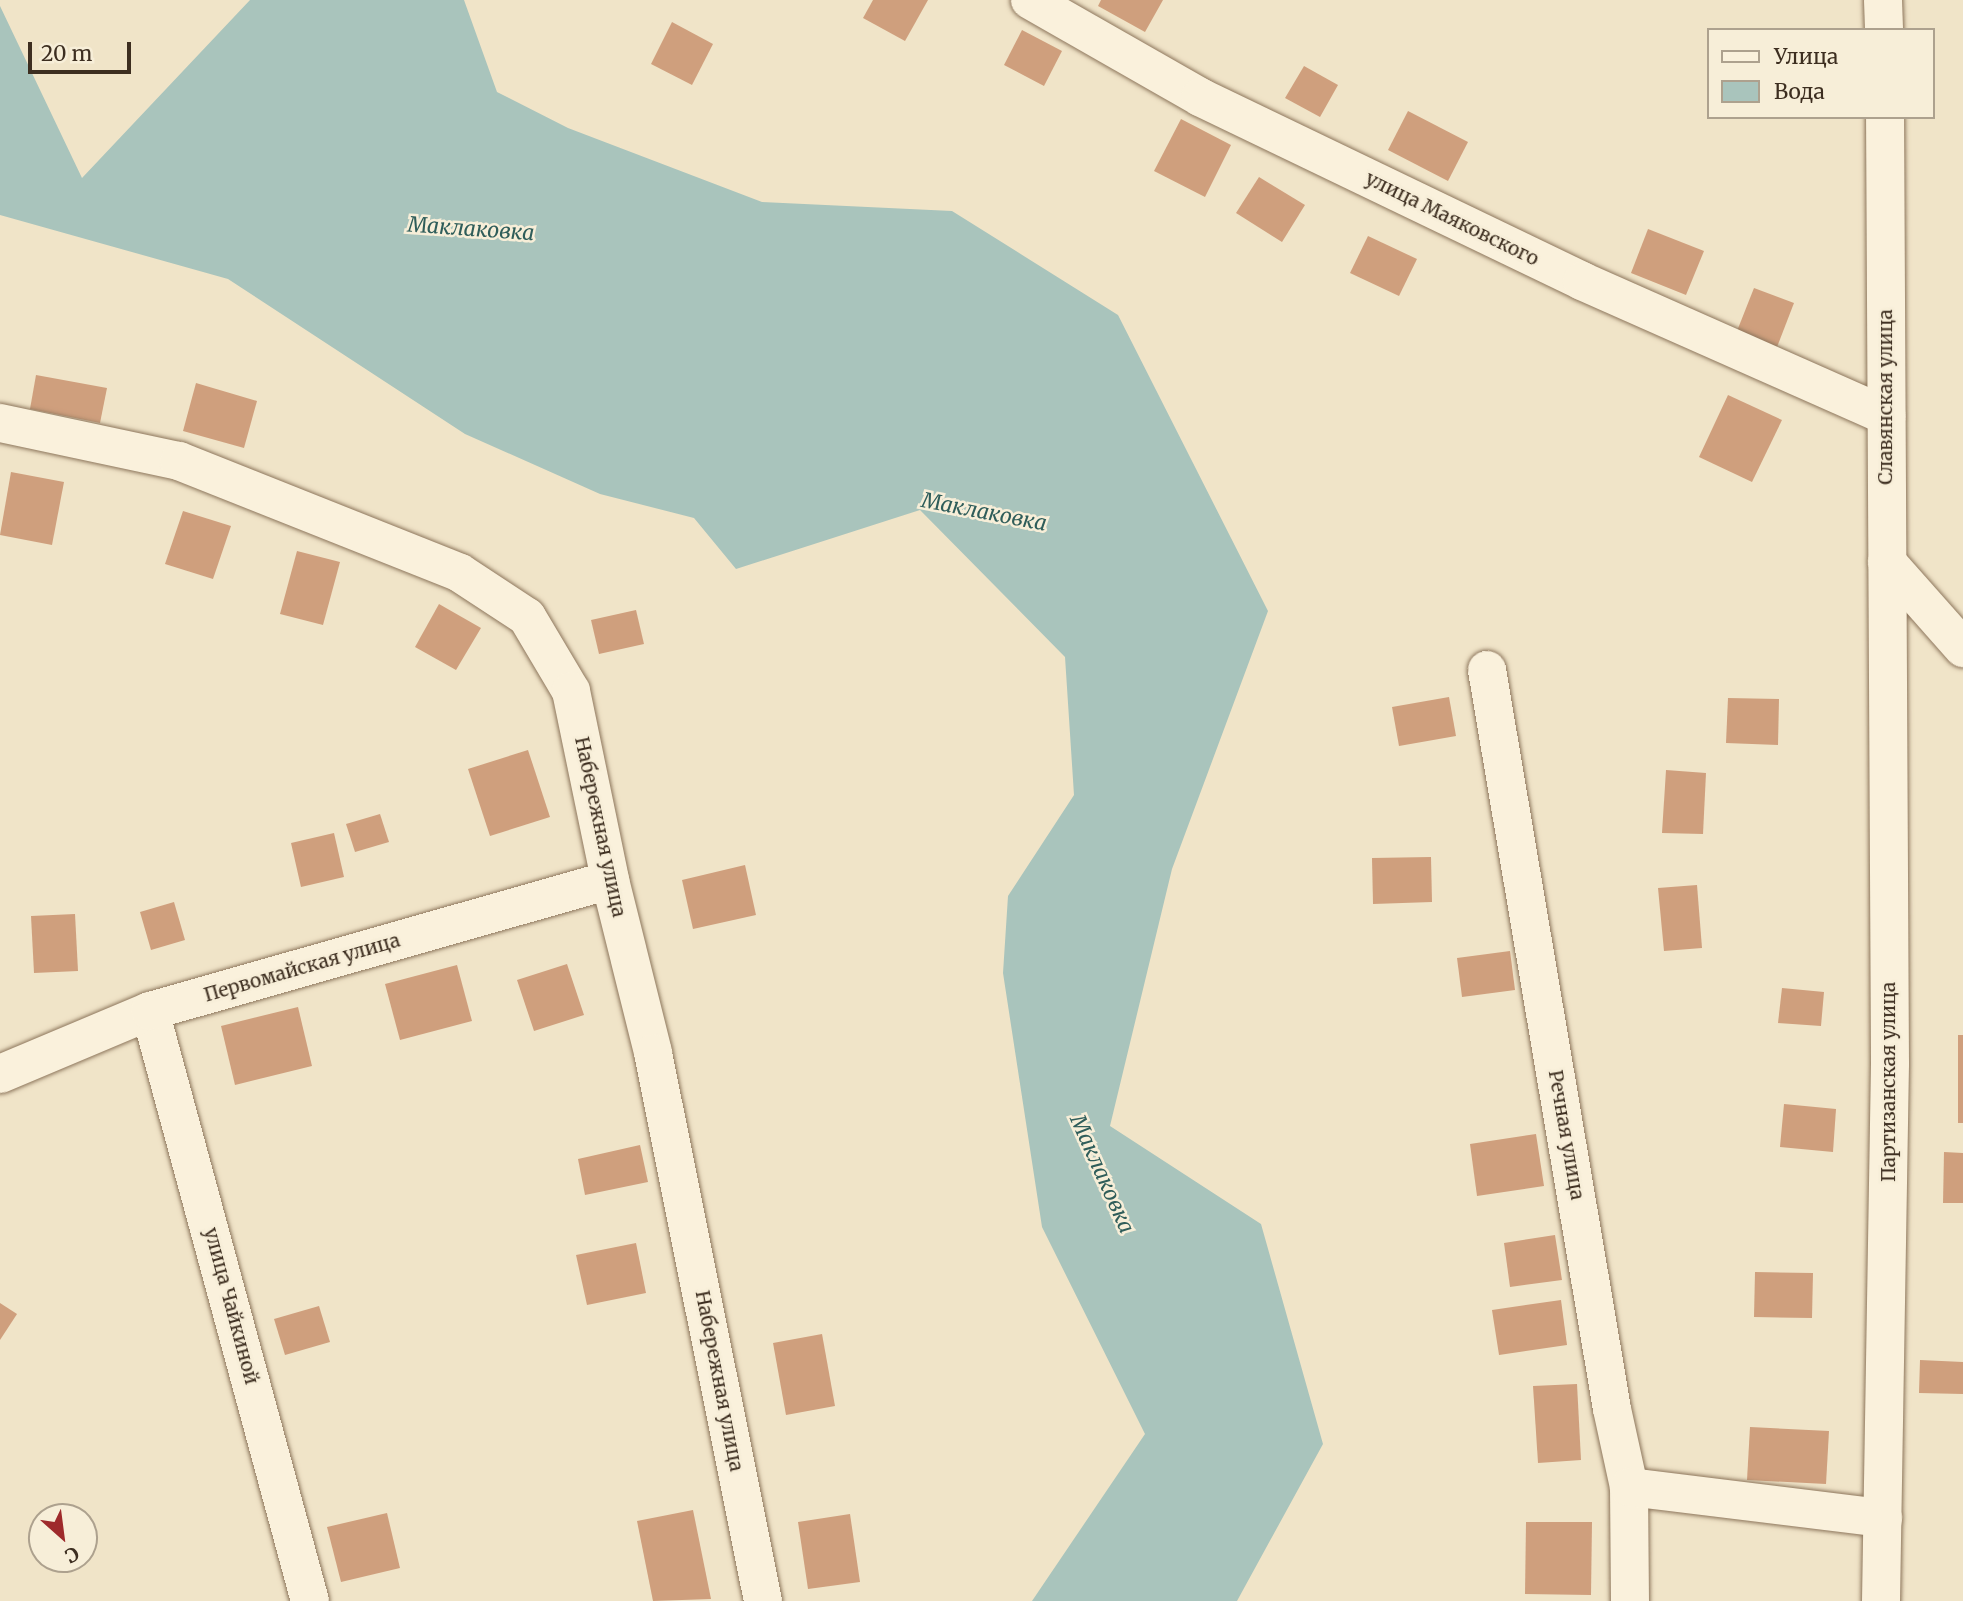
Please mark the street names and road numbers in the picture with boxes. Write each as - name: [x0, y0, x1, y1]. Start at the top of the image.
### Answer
- street label: улица Маяковского: [1362, 167, 1542, 271]
- street label: Славянская улица: [1875, 309, 1897, 485]
- street label: Набережная улица: [570, 735, 630, 919]
- street label: Первомайская улица: [201, 929, 403, 1007]
- street label: Партизанская улица: [1878, 982, 1900, 1182]
- street label: Речная улица: [1543, 1068, 1589, 1202]
- street label: улица Чайкиной: [199, 1225, 263, 1387]
- street label: Набережная улица: [690, 1289, 748, 1473]

